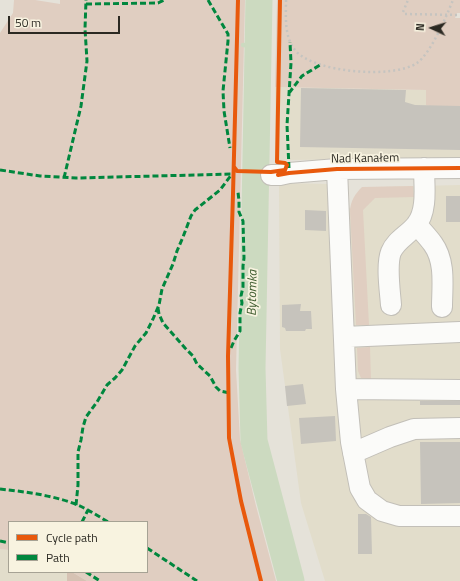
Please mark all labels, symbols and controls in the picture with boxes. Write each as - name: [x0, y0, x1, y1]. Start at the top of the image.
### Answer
- scale bar: [10, 8, 122, 34]
- north arrow: [412, 8, 452, 48]
- text: 50 m: [15, 13, 41, 32]
- text: N: [412, 23, 428, 32]
- street label: Nad Kanałem: [331, 151, 399, 167]
- water label: Bytomka: [245, 270, 261, 316]
- legend: [8, 521, 148, 573]
- text: Cycle path: [46, 528, 98, 547]
- text: Path: [46, 548, 70, 567]

